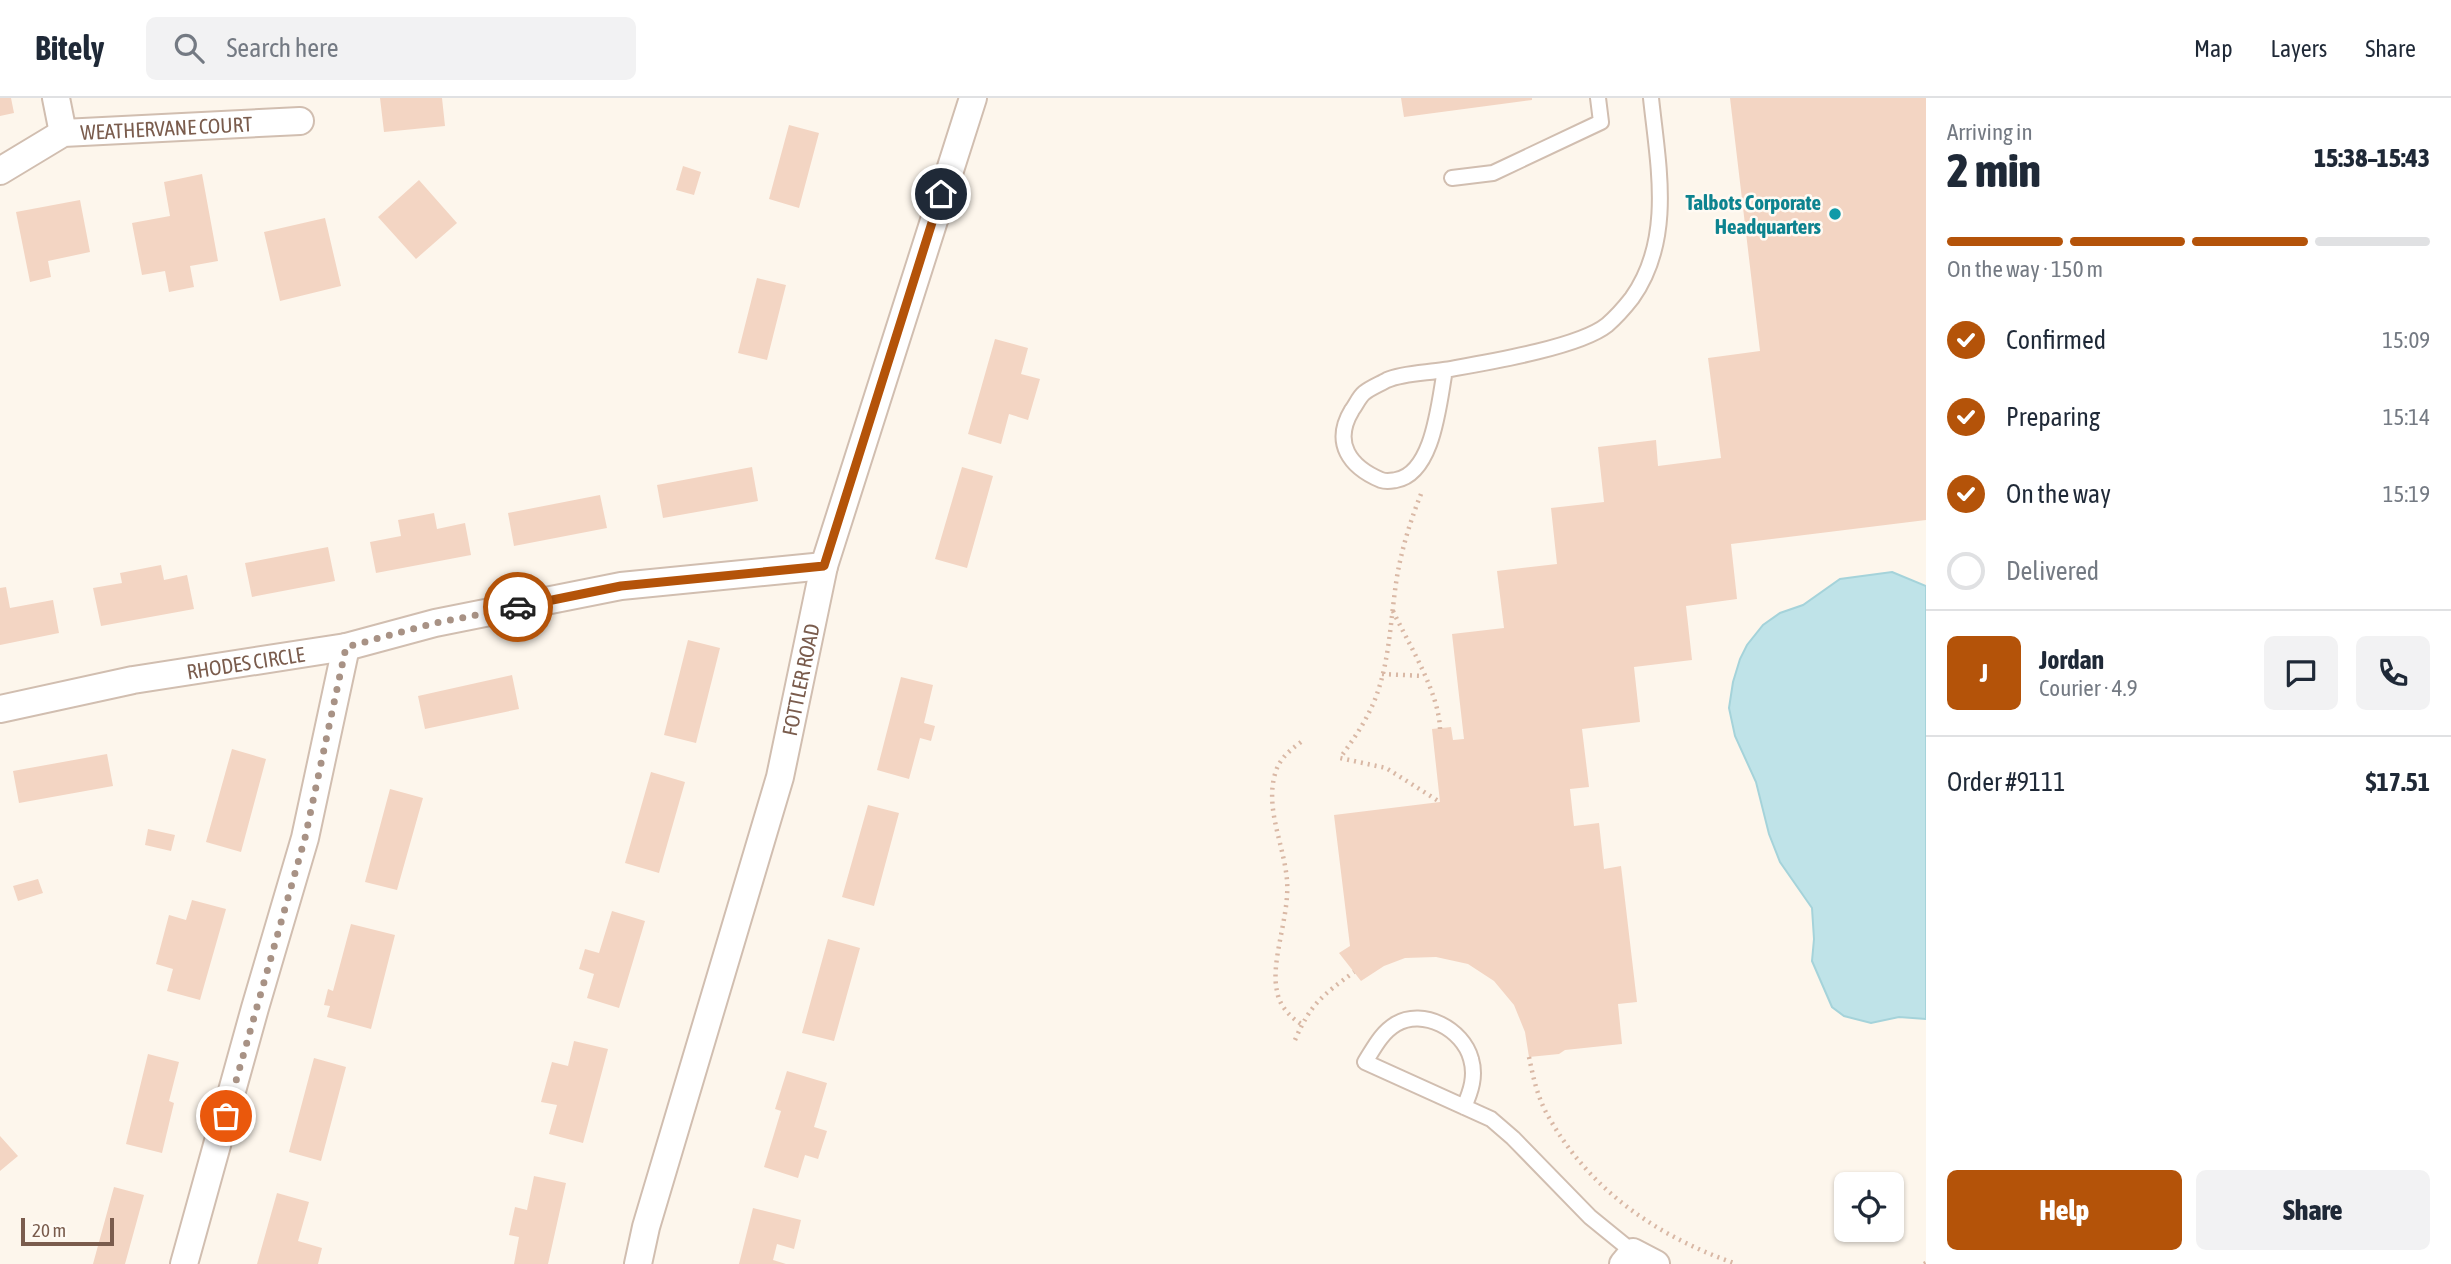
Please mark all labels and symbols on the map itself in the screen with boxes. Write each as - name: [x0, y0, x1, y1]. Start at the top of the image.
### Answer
- street label: WEATHERVANE COURT: [80, 111, 253, 144]
- pin: [911, 164, 971, 224]
- place label: Talbots Corporate Headquarters: [1686, 190, 1822, 238]
- marker: Talbots Corporate Headquarters: [1827, 206, 1843, 222]
- courier: [483, 572, 553, 642]
- street label: FOTTLER ROAD: [777, 621, 824, 738]
- street label: RHODES CIRCLE: [185, 642, 306, 684]
- pin: [196, 1086, 256, 1146]
- scale bar: [21, 1215, 114, 1247]

